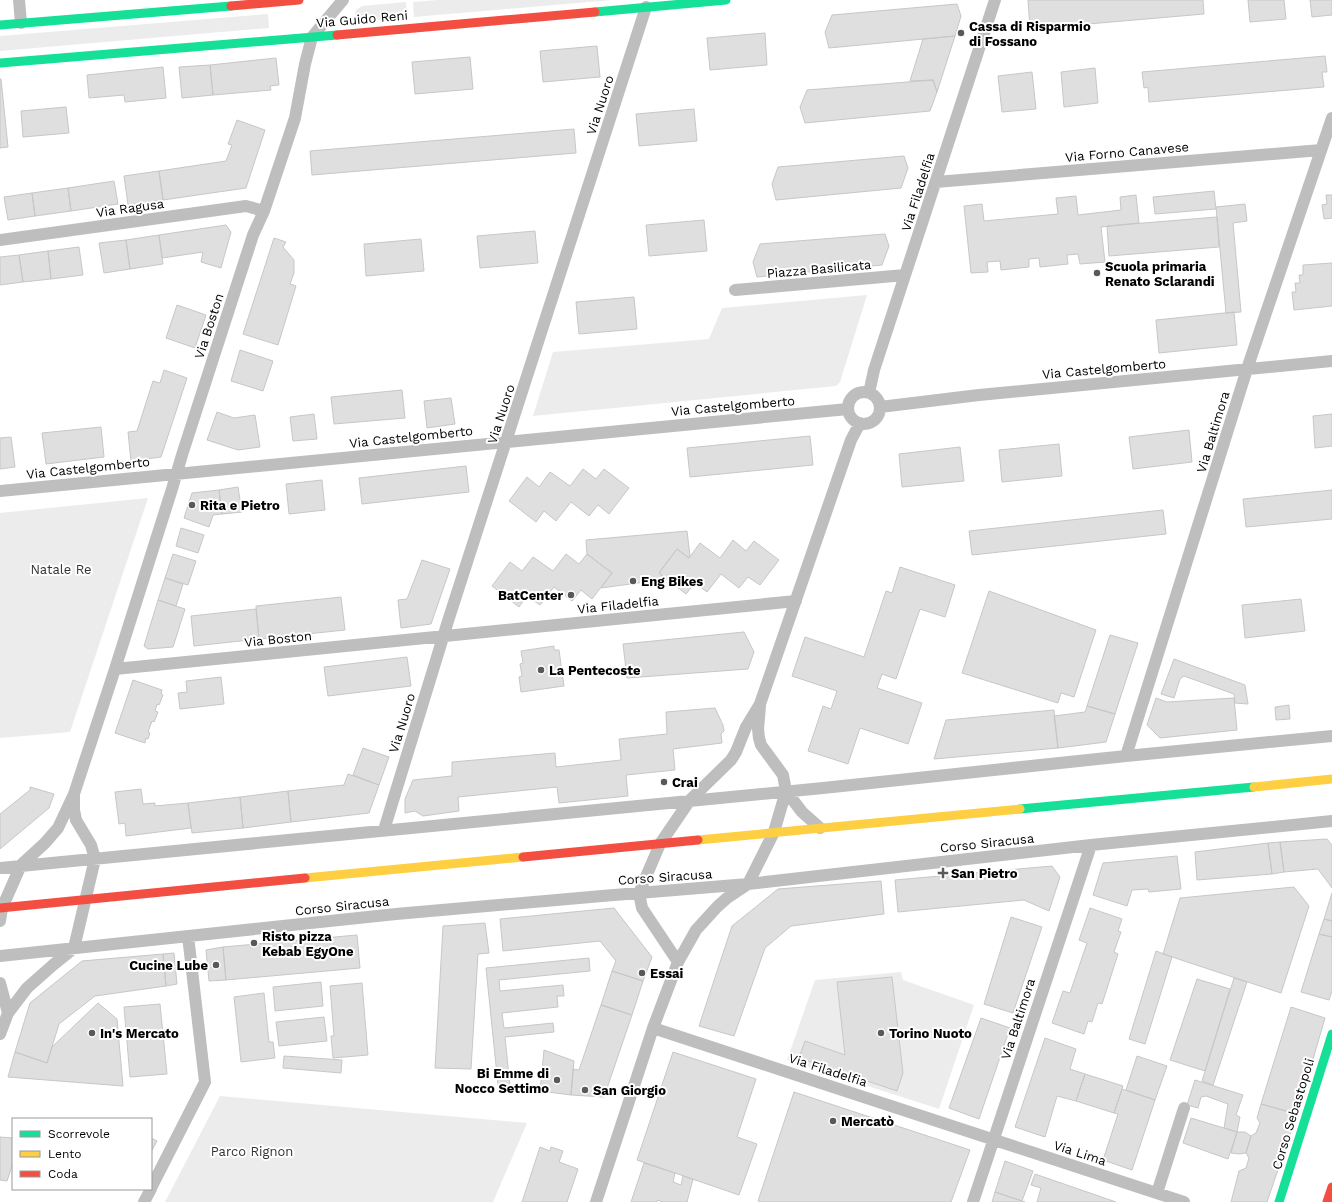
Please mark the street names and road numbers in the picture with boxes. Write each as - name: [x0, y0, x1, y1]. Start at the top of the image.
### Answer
- street label: Via Guido Reni: [315, 8, 409, 30]
- street label: Via Nuoro: [583, 73, 617, 137]
- street label: Via Forno Canavese: [1065, 139, 1189, 165]
- street label: Via Filadelfia: [898, 150, 938, 233]
- street label: Via Ragusa: [95, 196, 166, 220]
- street label: Piazza Basilicata: [766, 257, 873, 281]
- street label: Via Boston: [191, 291, 227, 361]
- street label: Via Castelgomberto: [1041, 356, 1167, 382]
- street label: Via Nuoro: [484, 382, 518, 446]
- street label: Via Baltimora: [1193, 389, 1233, 475]
- street label: Via Castelgomberto: [670, 393, 796, 419]
- street label: Via Castelgomberto: [348, 423, 474, 451]
- street label: Via Castelgomberto: [25, 454, 151, 482]
- street label: Via Filadelfia: [577, 593, 660, 617]
- street label: Via Boston: [243, 628, 313, 650]
- street label: Via Nuoro: [386, 691, 418, 755]
- street label: Corso Siracusa: [939, 831, 1035, 855]
- street label: Corso Siracusa: [617, 866, 713, 888]
- street label: Corso Siracusa: [294, 894, 390, 918]
- street label: Via Baltimora: [998, 976, 1038, 1062]
- street label: Via Filadelfia: [787, 1050, 870, 1090]
- street label: Corso Sebastopoli: [1269, 1056, 1317, 1172]
- street label: Via Lima: [1052, 1137, 1109, 1169]

